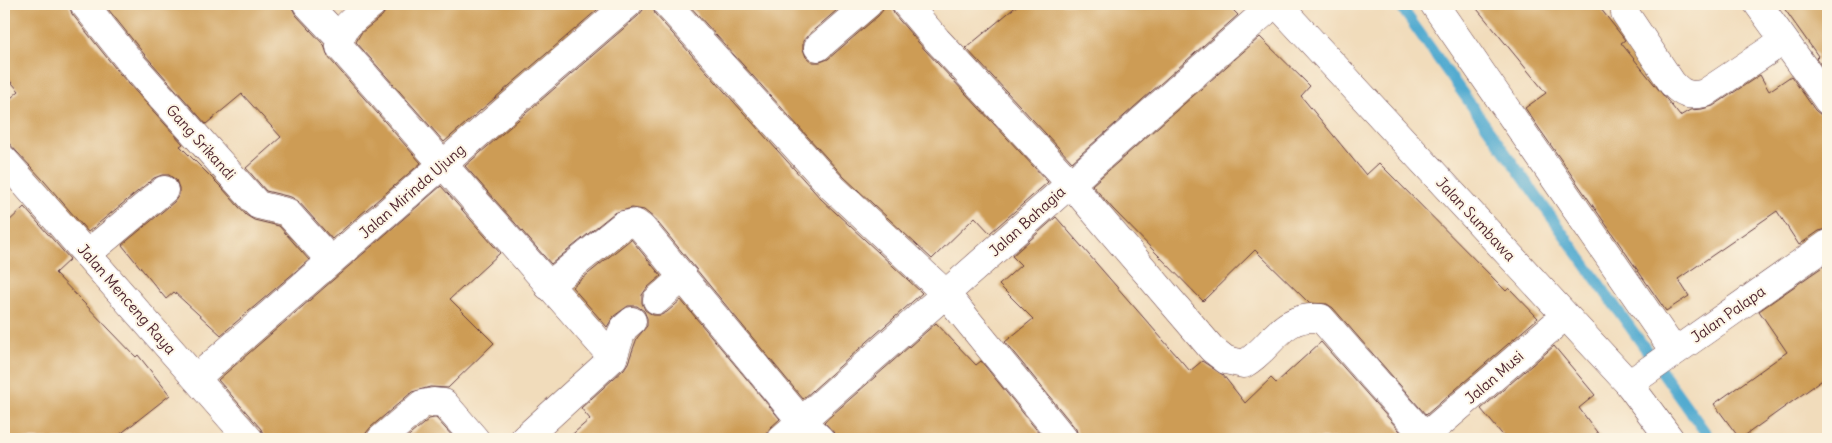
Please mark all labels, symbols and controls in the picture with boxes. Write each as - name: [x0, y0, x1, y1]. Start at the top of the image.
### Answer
- street label: Gang Srikandi: [162, 100, 240, 184]
- street label: Jalan Mirinda Ujung: [355, 140, 469, 242]
- street label: Jalan Sumbawa: [1432, 173, 1520, 265]
- street label: Jalan Bahagia: [985, 181, 1069, 260]
- street label: Jalan Menceng Raya: [74, 240, 180, 358]
- street label: Jalan Palapa: [1687, 281, 1769, 347]
- street label: Jalan Musi: [1461, 346, 1527, 408]

